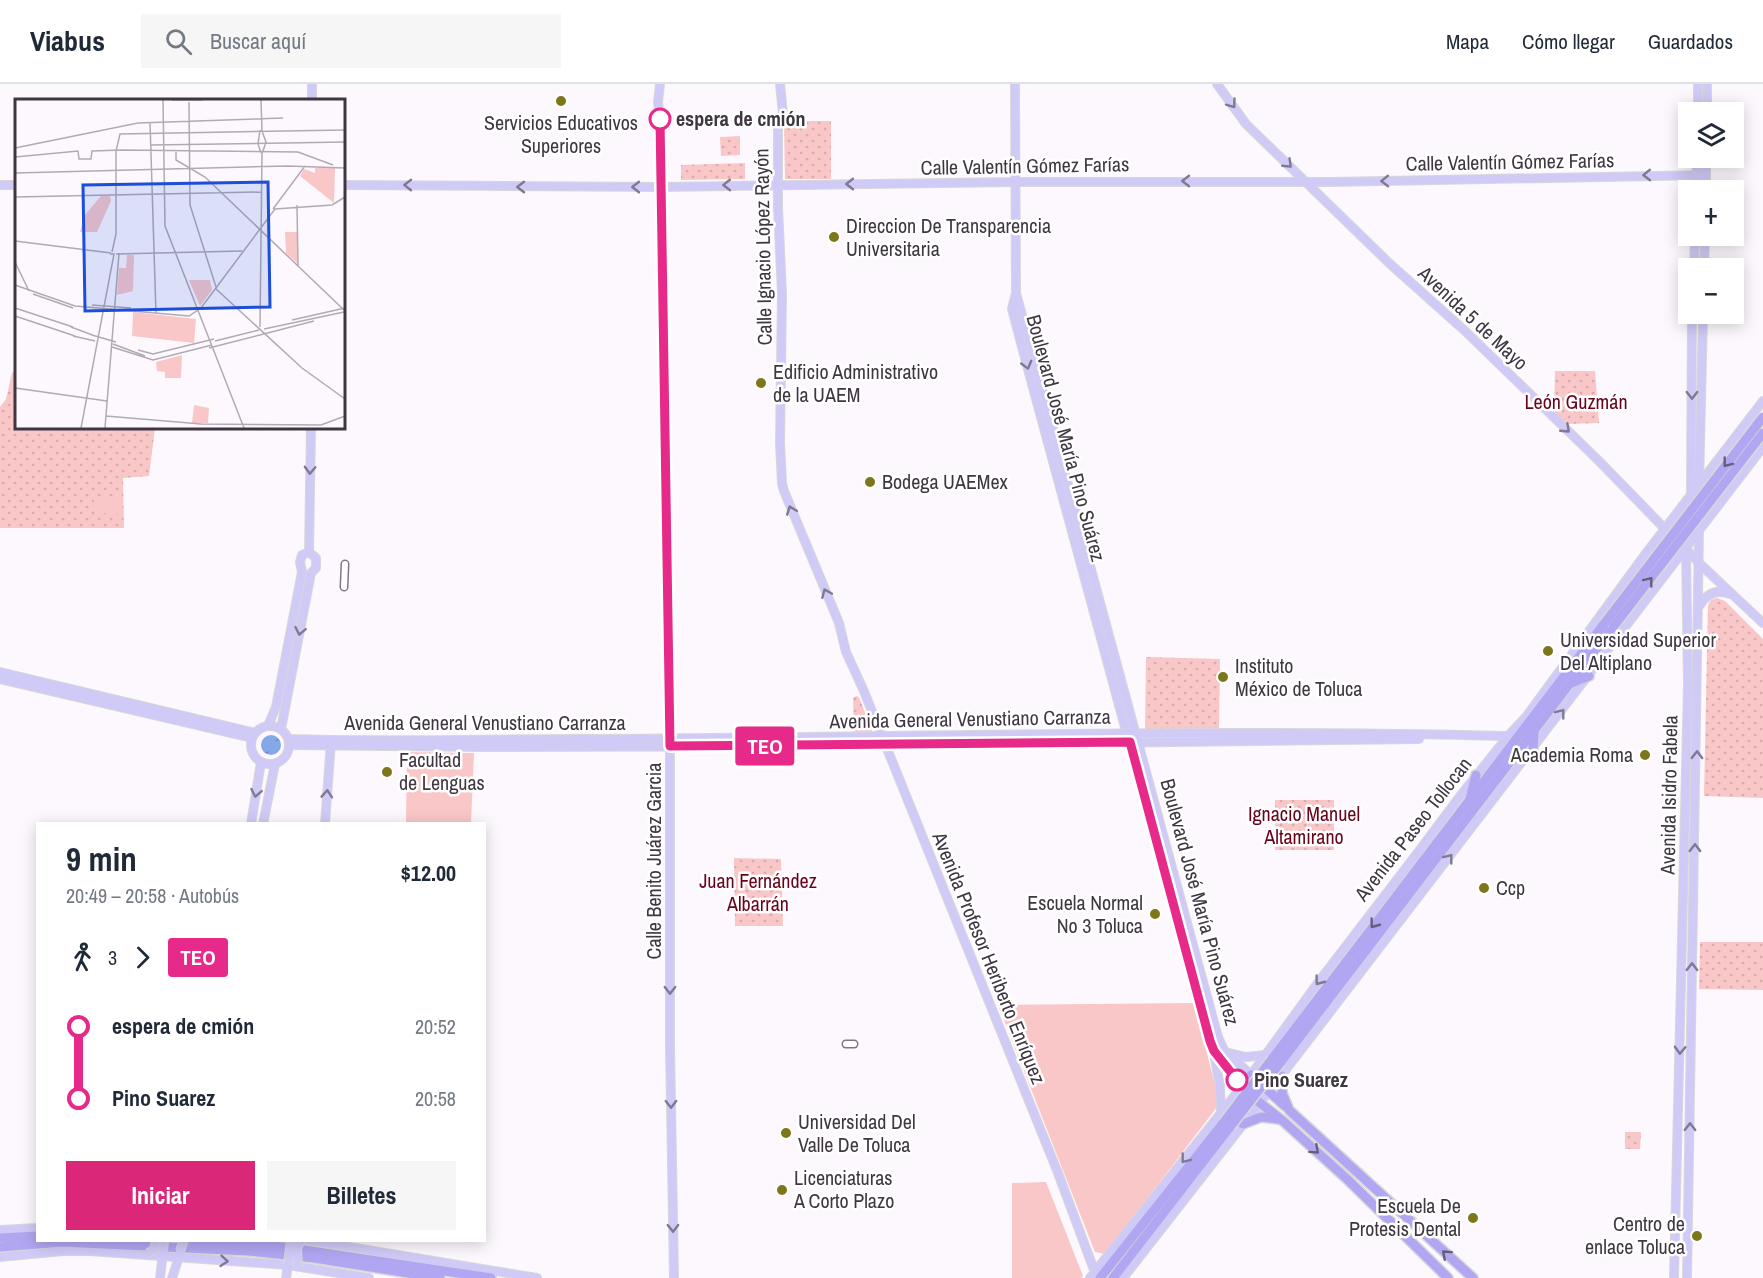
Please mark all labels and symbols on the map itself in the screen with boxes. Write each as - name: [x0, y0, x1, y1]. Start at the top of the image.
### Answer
- marker: Servicios Educativos Superiores: [554, 94, 568, 108]
- one-way arrow: [1225, 97, 1236, 108]
- inset map: [15, 99, 345, 429]
- place label: espera de cmión: [676, 105, 805, 132]
- marker: espera de cmión: [649, 108, 671, 130]
- place label: Servicios Educativos Superiores: [484, 109, 638, 159]
- street label: Calle Valentín Gómez Farías: [1405, 146, 1614, 177]
- street label: Calle Ignacio López Rayón: [747, 148, 778, 346]
- street label: Calle Valentín Gómez Farías: [920, 150, 1129, 181]
- one-way arrow: [1281, 157, 1292, 168]
- one-way arrow: [1642, 169, 1651, 182]
- one-way arrow: [1380, 174, 1389, 187]
- one-way arrow: [1181, 175, 1190, 188]
- one-way arrow: [846, 178, 855, 190]
- one-way arrow: [404, 179, 413, 192]
- one-way arrow: [722, 179, 731, 191]
- one-way arrow: [516, 181, 525, 193]
- one-way arrow: [631, 181, 640, 193]
- place label: Direccion De Transparencia Universitaria: [846, 212, 1051, 262]
- marker: Direccion De Transparencia Universitaria: [827, 230, 841, 244]
- street label: Avenida 5 de Mayo: [1412, 259, 1534, 376]
- street label: Boulevard José María Pino Suárez: [1021, 312, 1112, 564]
- place label: Edificio Administrativo de la UAEM: [773, 358, 938, 408]
- one-way arrow: [1020, 359, 1032, 370]
- marker: Edificio Administrativo de la UAEM: [754, 376, 768, 390]
- park label: León Guzmán: [1524, 388, 1628, 415]
- one-way arrow: [1686, 391, 1698, 400]
- one-way arrow: [1559, 422, 1569, 433]
- one-way arrow: [1724, 456, 1735, 467]
- one-way arrow: [304, 465, 317, 474]
- place label: Bodega UAEMex: [882, 468, 1009, 495]
- marker: Bodega UAEMex: [863, 475, 877, 489]
- one-way arrow: [786, 505, 798, 516]
- one-way arrow: [1642, 577, 1653, 588]
- one-way arrow: [821, 589, 833, 600]
- one-way arrow: [294, 626, 307, 636]
- place label: Universidad Superior Del Altiplano: [1560, 626, 1716, 676]
- marker: Universidad Superior Del Altiplano: [1541, 644, 1555, 658]
- place label: Instituto México de Toluca: [1235, 652, 1362, 702]
- marker: Instituto México de Toluca: [1216, 670, 1230, 684]
- street label: Avenida General Venustiano Carranza: [828, 703, 1111, 734]
- one-way arrow: [1554, 708, 1565, 719]
- street label: Avenida General Venustiano Carranza: [343, 709, 626, 736]
- street label: Avenida Isidro Fabela: [1654, 715, 1683, 876]
- line badge: TEO: [730, 726, 800, 766]
- place label: Academia Roma: [1510, 741, 1633, 768]
- place label: Facultad de Lenguas: [399, 746, 485, 796]
- marker: Academia Roma: [1638, 748, 1652, 762]
- one-way arrow: [1690, 750, 1703, 759]
- street label: Avenida Paseo Tollocan: [1347, 751, 1477, 907]
- street label: Calle Benito Juárez Garcia: [640, 763, 667, 959]
- marker: Facultad de Lenguas: [380, 765, 394, 779]
- street label: Boulevard José María Pino Suárez: [1155, 776, 1246, 1028]
- one-way arrow: [250, 788, 263, 798]
- one-way arrow: [321, 789, 334, 798]
- park label: Ignacio Manuel Altamirano: [1248, 800, 1360, 850]
- street label: Avenida Profesor Heriberto Enríquez: [926, 827, 1052, 1088]
- one-way arrow: [1689, 843, 1701, 852]
- one-way arrow: [1442, 854, 1453, 865]
- park label: Juan Fernández Albarrán: [699, 867, 817, 917]
- place label: Ccp: [1496, 874, 1525, 901]
- marker: Ccp: [1477, 881, 1491, 895]
- place label: Escuela Normal No 3 Toluca: [1027, 889, 1143, 939]
- marker: Escuela Normal No 3 Toluca: [1148, 907, 1162, 921]
- one-way arrow: [1370, 917, 1381, 928]
- one-way arrow: [1686, 963, 1699, 972]
- one-way arrow: [1316, 974, 1327, 985]
- one-way arrow: [664, 985, 676, 994]
- one-way arrow: [1673, 1046, 1686, 1055]
- place label: Pino Suarez: [1254, 1066, 1348, 1093]
- marker: Pino Suarez: [1226, 1069, 1248, 1091]
- one-way arrow: [665, 1100, 677, 1109]
- place label: Universidad Del Valle De Toluca: [798, 1108, 916, 1158]
- one-way arrow: [1684, 1122, 1696, 1131]
- marker: Universidad Del Valle De Toluca: [779, 1126, 793, 1140]
- one-way arrow: [1308, 1143, 1319, 1154]
- one-way arrow: [1181, 1153, 1192, 1164]
- place label: Licenciaturas A Corto Plazo: [793, 1164, 894, 1214]
- marker: Licenciaturas A Corto Plazo: [775, 1183, 789, 1197]
- place label: Escuela De Protesis Dental: [1349, 1192, 1461, 1242]
- place label: Centro de enlace Toluca: [1585, 1210, 1685, 1260]
- marker: Escuela De Protesis Dental: [1466, 1211, 1480, 1225]
- one-way arrow: [666, 1223, 679, 1232]
- marker: Centro de enlace Toluca: [1690, 1229, 1704, 1243]
- one-way arrow: [1443, 1250, 1453, 1261]
- one-way arrow: [220, 1254, 229, 1267]

